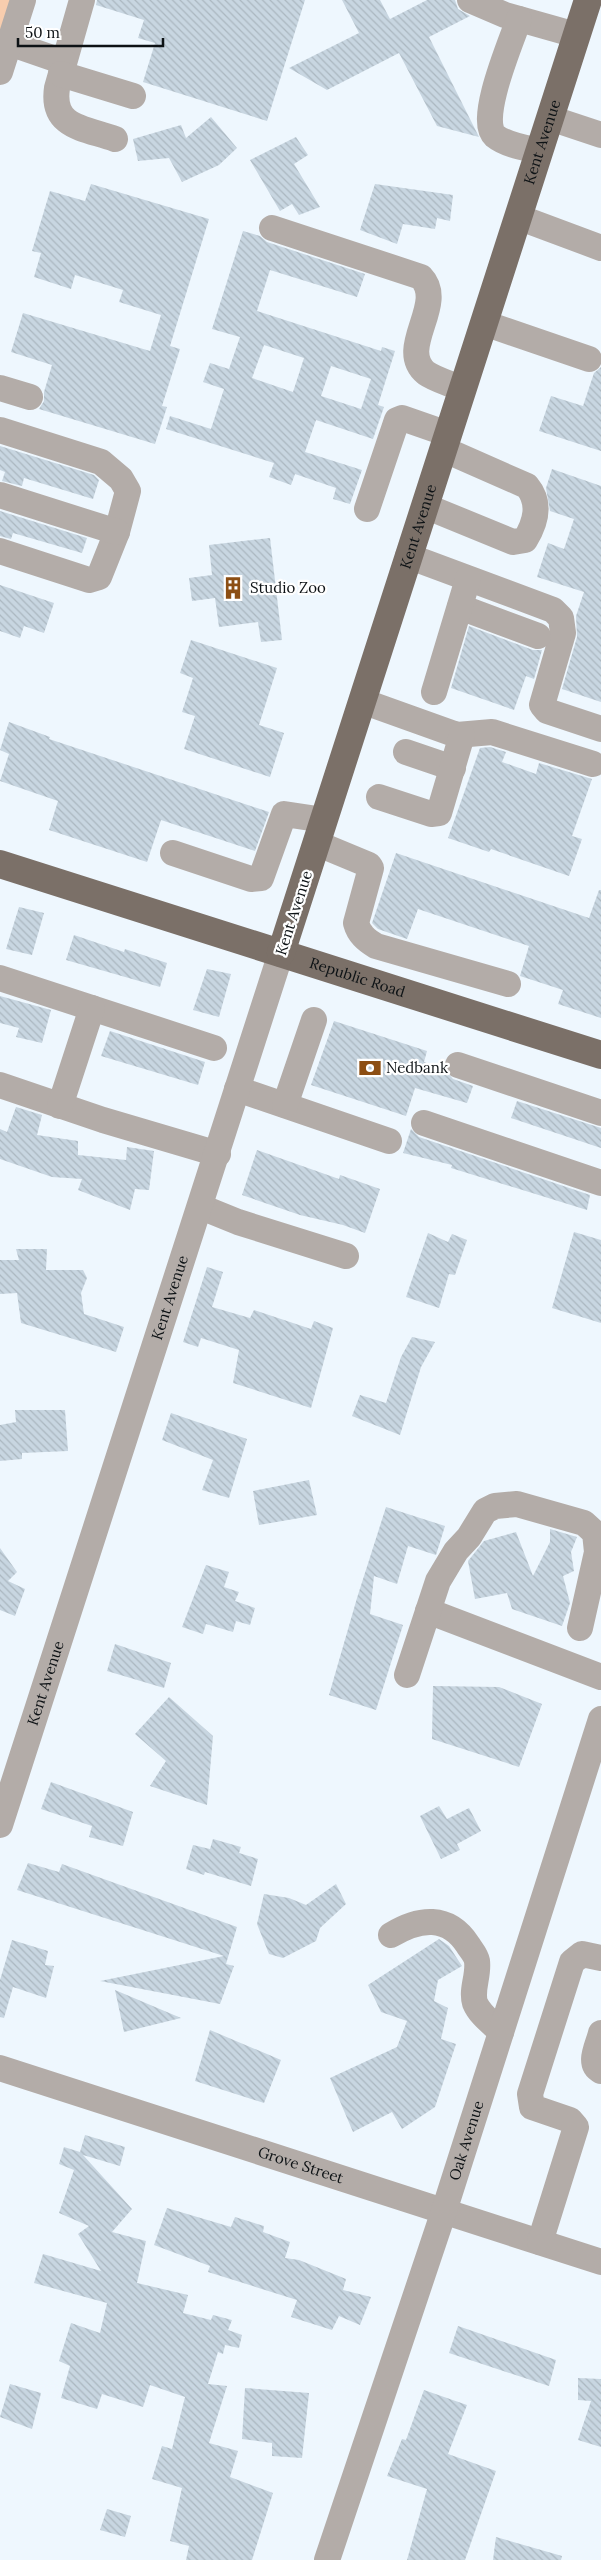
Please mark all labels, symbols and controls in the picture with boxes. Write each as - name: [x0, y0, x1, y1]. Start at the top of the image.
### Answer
- scale bar: [18, 15, 162, 47]
- text: 50 m: [25, 23, 60, 42]
- street label: Kent Avenue: [519, 97, 564, 187]
- street label: Kent Avenue: [395, 482, 440, 571]
- building icon: Studio Zoo: [220, 575, 246, 601]
- place label: Studio Zoo: [250, 578, 326, 597]
- street label: Kent Avenue: [271, 868, 316, 958]
- street label: Republic Road: [307, 953, 408, 1001]
- bank icon: Nedbank: [357, 1055, 383, 1081]
- place label: Nedbank: [386, 1058, 448, 1077]
- street label: Kent Avenue: [147, 1253, 192, 1342]
- street label: Kent Avenue: [23, 1638, 68, 1728]
- street label: Oak Avenue: [444, 2098, 488, 2183]
- street label: Grove Street: [256, 2142, 346, 2187]

